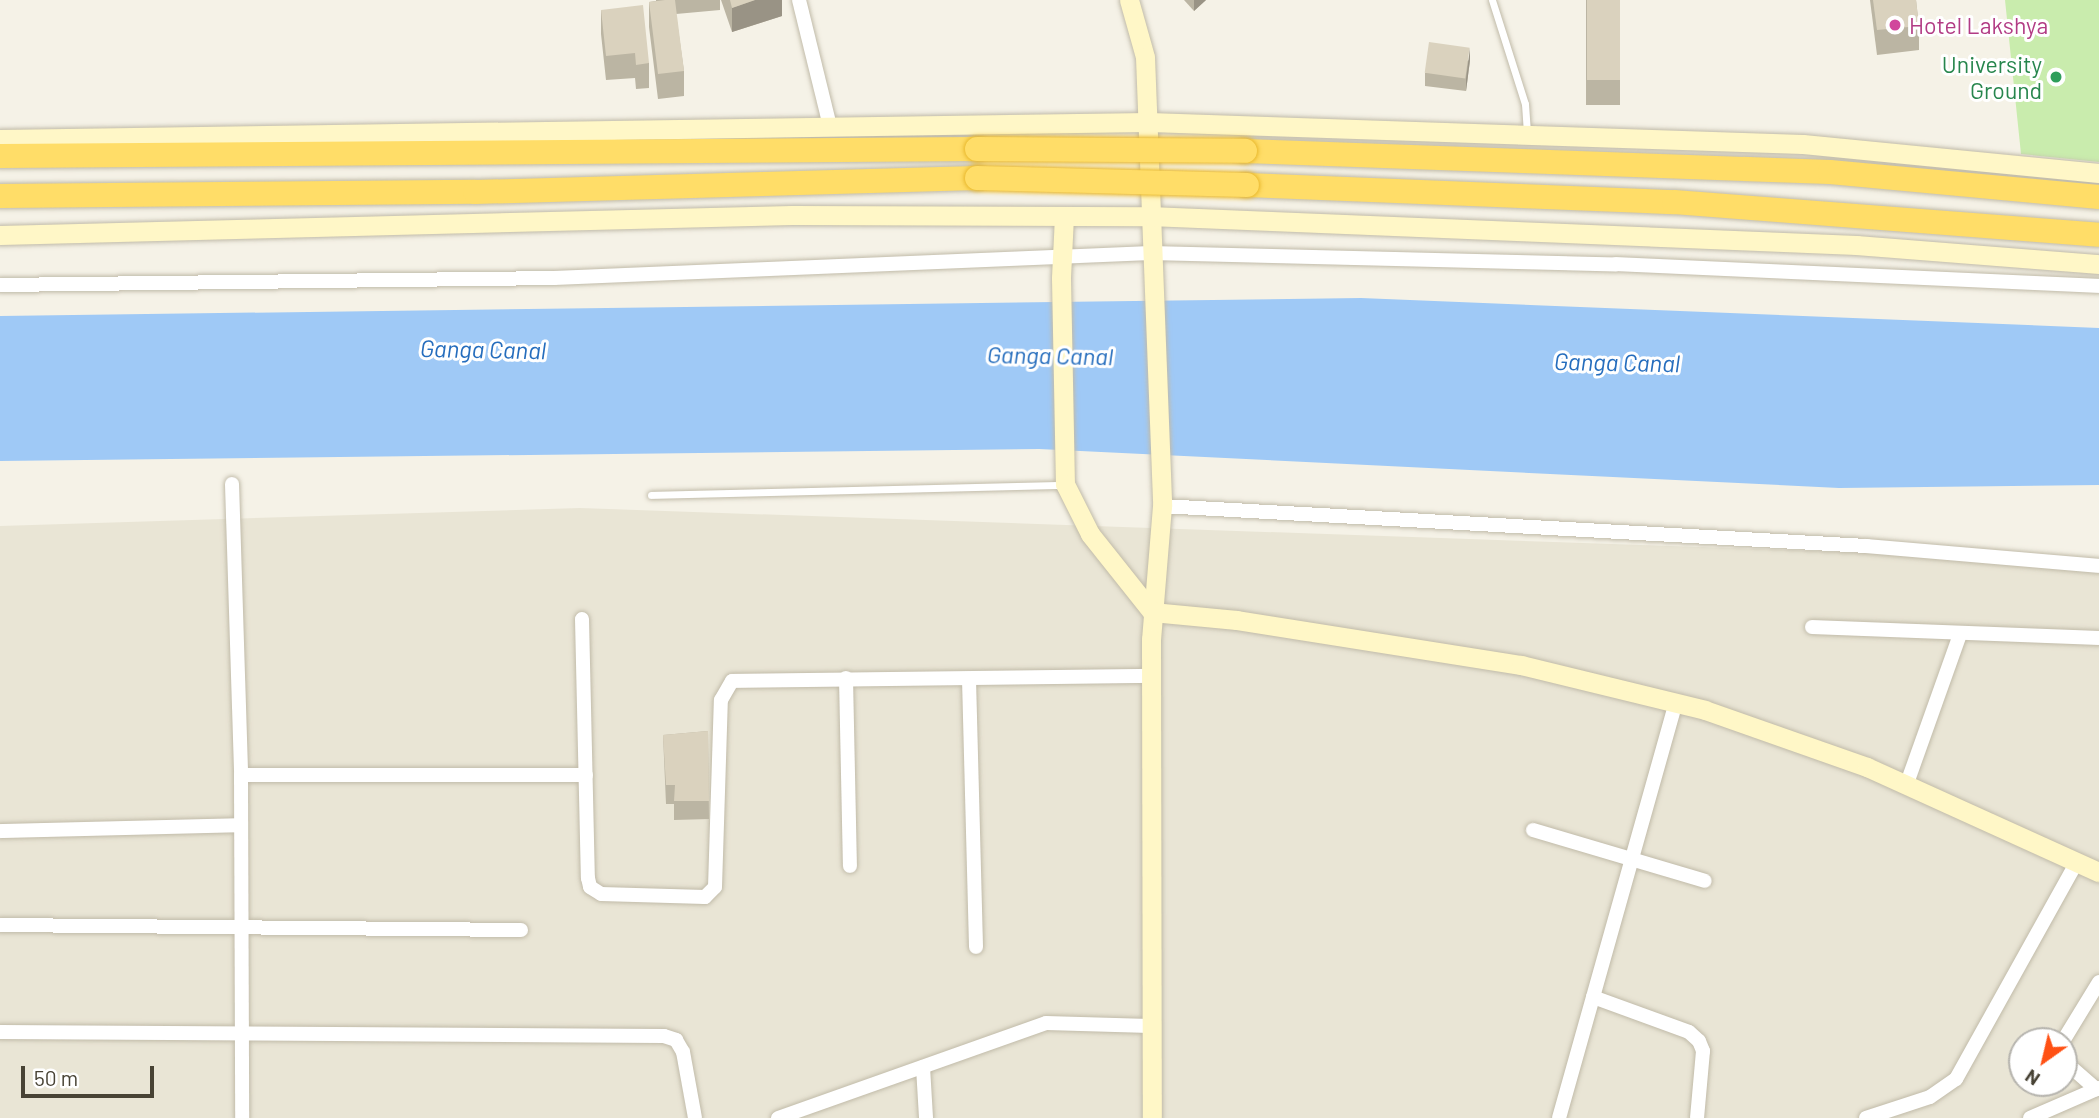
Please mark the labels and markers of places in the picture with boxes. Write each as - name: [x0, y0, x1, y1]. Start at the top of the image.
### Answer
- place label: Hotel Lakshya: [1909, 11, 2048, 39]
- marker: Hotel Lakshya: [1887, 17, 1903, 33]
- place label: University Ground: [1942, 50, 2042, 104]
- marker: University Ground: [2048, 69, 2064, 85]

